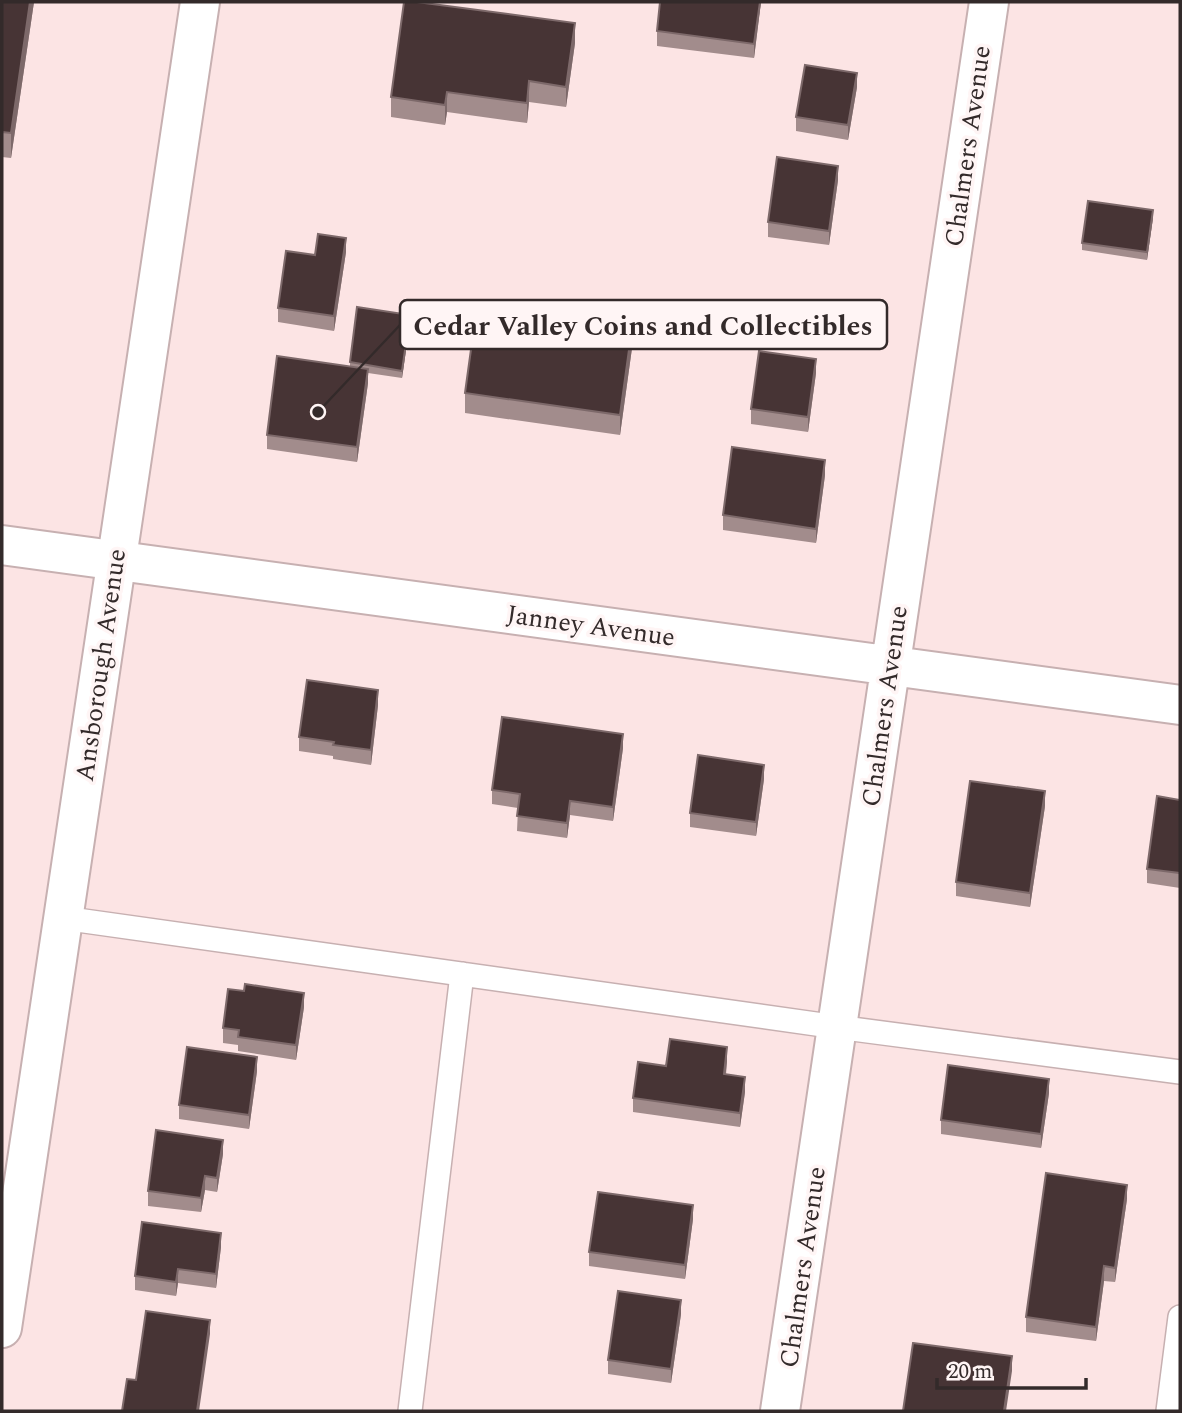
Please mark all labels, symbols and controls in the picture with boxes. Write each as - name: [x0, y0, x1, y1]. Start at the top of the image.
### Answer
- street label: Chalmers Avenue: [934, 43, 1002, 249]
- callout: Cedar Valley Coins and Collectibles: [400, 300, 887, 349]
- text: Cedar Valley Coins and Collectibles: [413, 305, 873, 348]
- street label: Ansborough Avenue: [65, 546, 137, 784]
- street label: Janney Avenue: [504, 594, 678, 658]
- street label: Chalmers Avenue: [851, 603, 919, 809]
- street label: Chalmers Avenue: [769, 1164, 837, 1370]
- scale bar: [937, 1346, 1086, 1390]
- text: 20 m: [948, 1356, 992, 1388]

